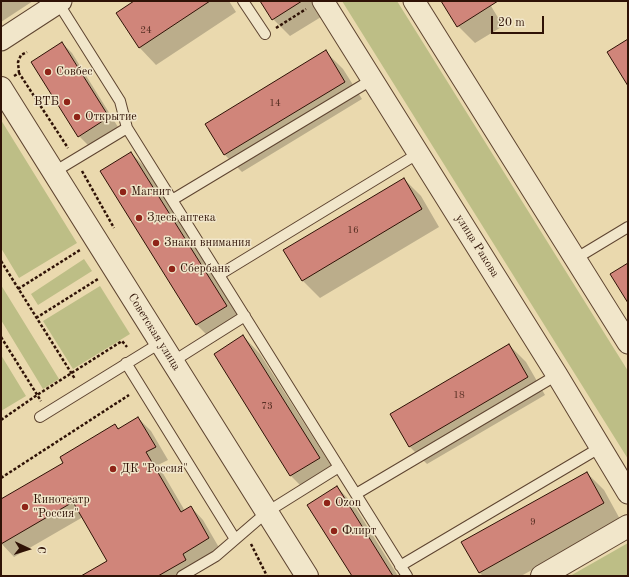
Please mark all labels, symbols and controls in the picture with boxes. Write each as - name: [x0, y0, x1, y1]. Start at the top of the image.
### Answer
- scale bar: [493, 8, 546, 34]
- text: 20 m: [498, 17, 525, 29]
- house number: 24: [140, 24, 152, 36]
- place label: Совбес: [56, 65, 92, 79]
- marker: Совбес: [43, 67, 53, 77]
- place label: ВТБ: [34, 95, 59, 109]
- marker: ВТБ: [62, 97, 72, 107]
- house number: 14: [269, 97, 281, 109]
- place label: Открытие: [85, 110, 137, 124]
- marker: Открытие: [72, 112, 82, 122]
- place label: Магнит: [131, 185, 171, 199]
- marker: Магнит: [118, 187, 128, 197]
- place label: Здесь аптека: [147, 211, 216, 225]
- street label: улица Ракова: [452, 212, 502, 280]
- marker: Здесь аптека: [134, 213, 144, 223]
- house number: 16: [347, 224, 359, 236]
- place label: Знаки внимания: [164, 236, 251, 250]
- marker: Знаки внимания: [151, 238, 161, 248]
- place label: Сбербанк: [180, 262, 230, 276]
- marker: Сбербанк: [167, 264, 177, 274]
- street label: Советская улица: [124, 291, 184, 373]
- house number: 18: [453, 389, 465, 401]
- house number: 73: [261, 400, 273, 412]
- place label: ДК "Россия": [121, 462, 188, 476]
- marker: ДК "Россия": [108, 464, 118, 474]
- place label: Кинотеатр "Россия": [33, 493, 90, 521]
- place label: Ozon: [335, 496, 361, 510]
- marker: Ozon: [322, 498, 332, 508]
- marker: Кинотеатр "Россия": [20, 502, 30, 512]
- house number: 9: [530, 516, 536, 528]
- place label: Флирт: [342, 524, 376, 538]
- marker: Флирт: [329, 526, 339, 536]
- north arrow: [8, 529, 48, 569]
- text: С: [35, 546, 46, 554]

